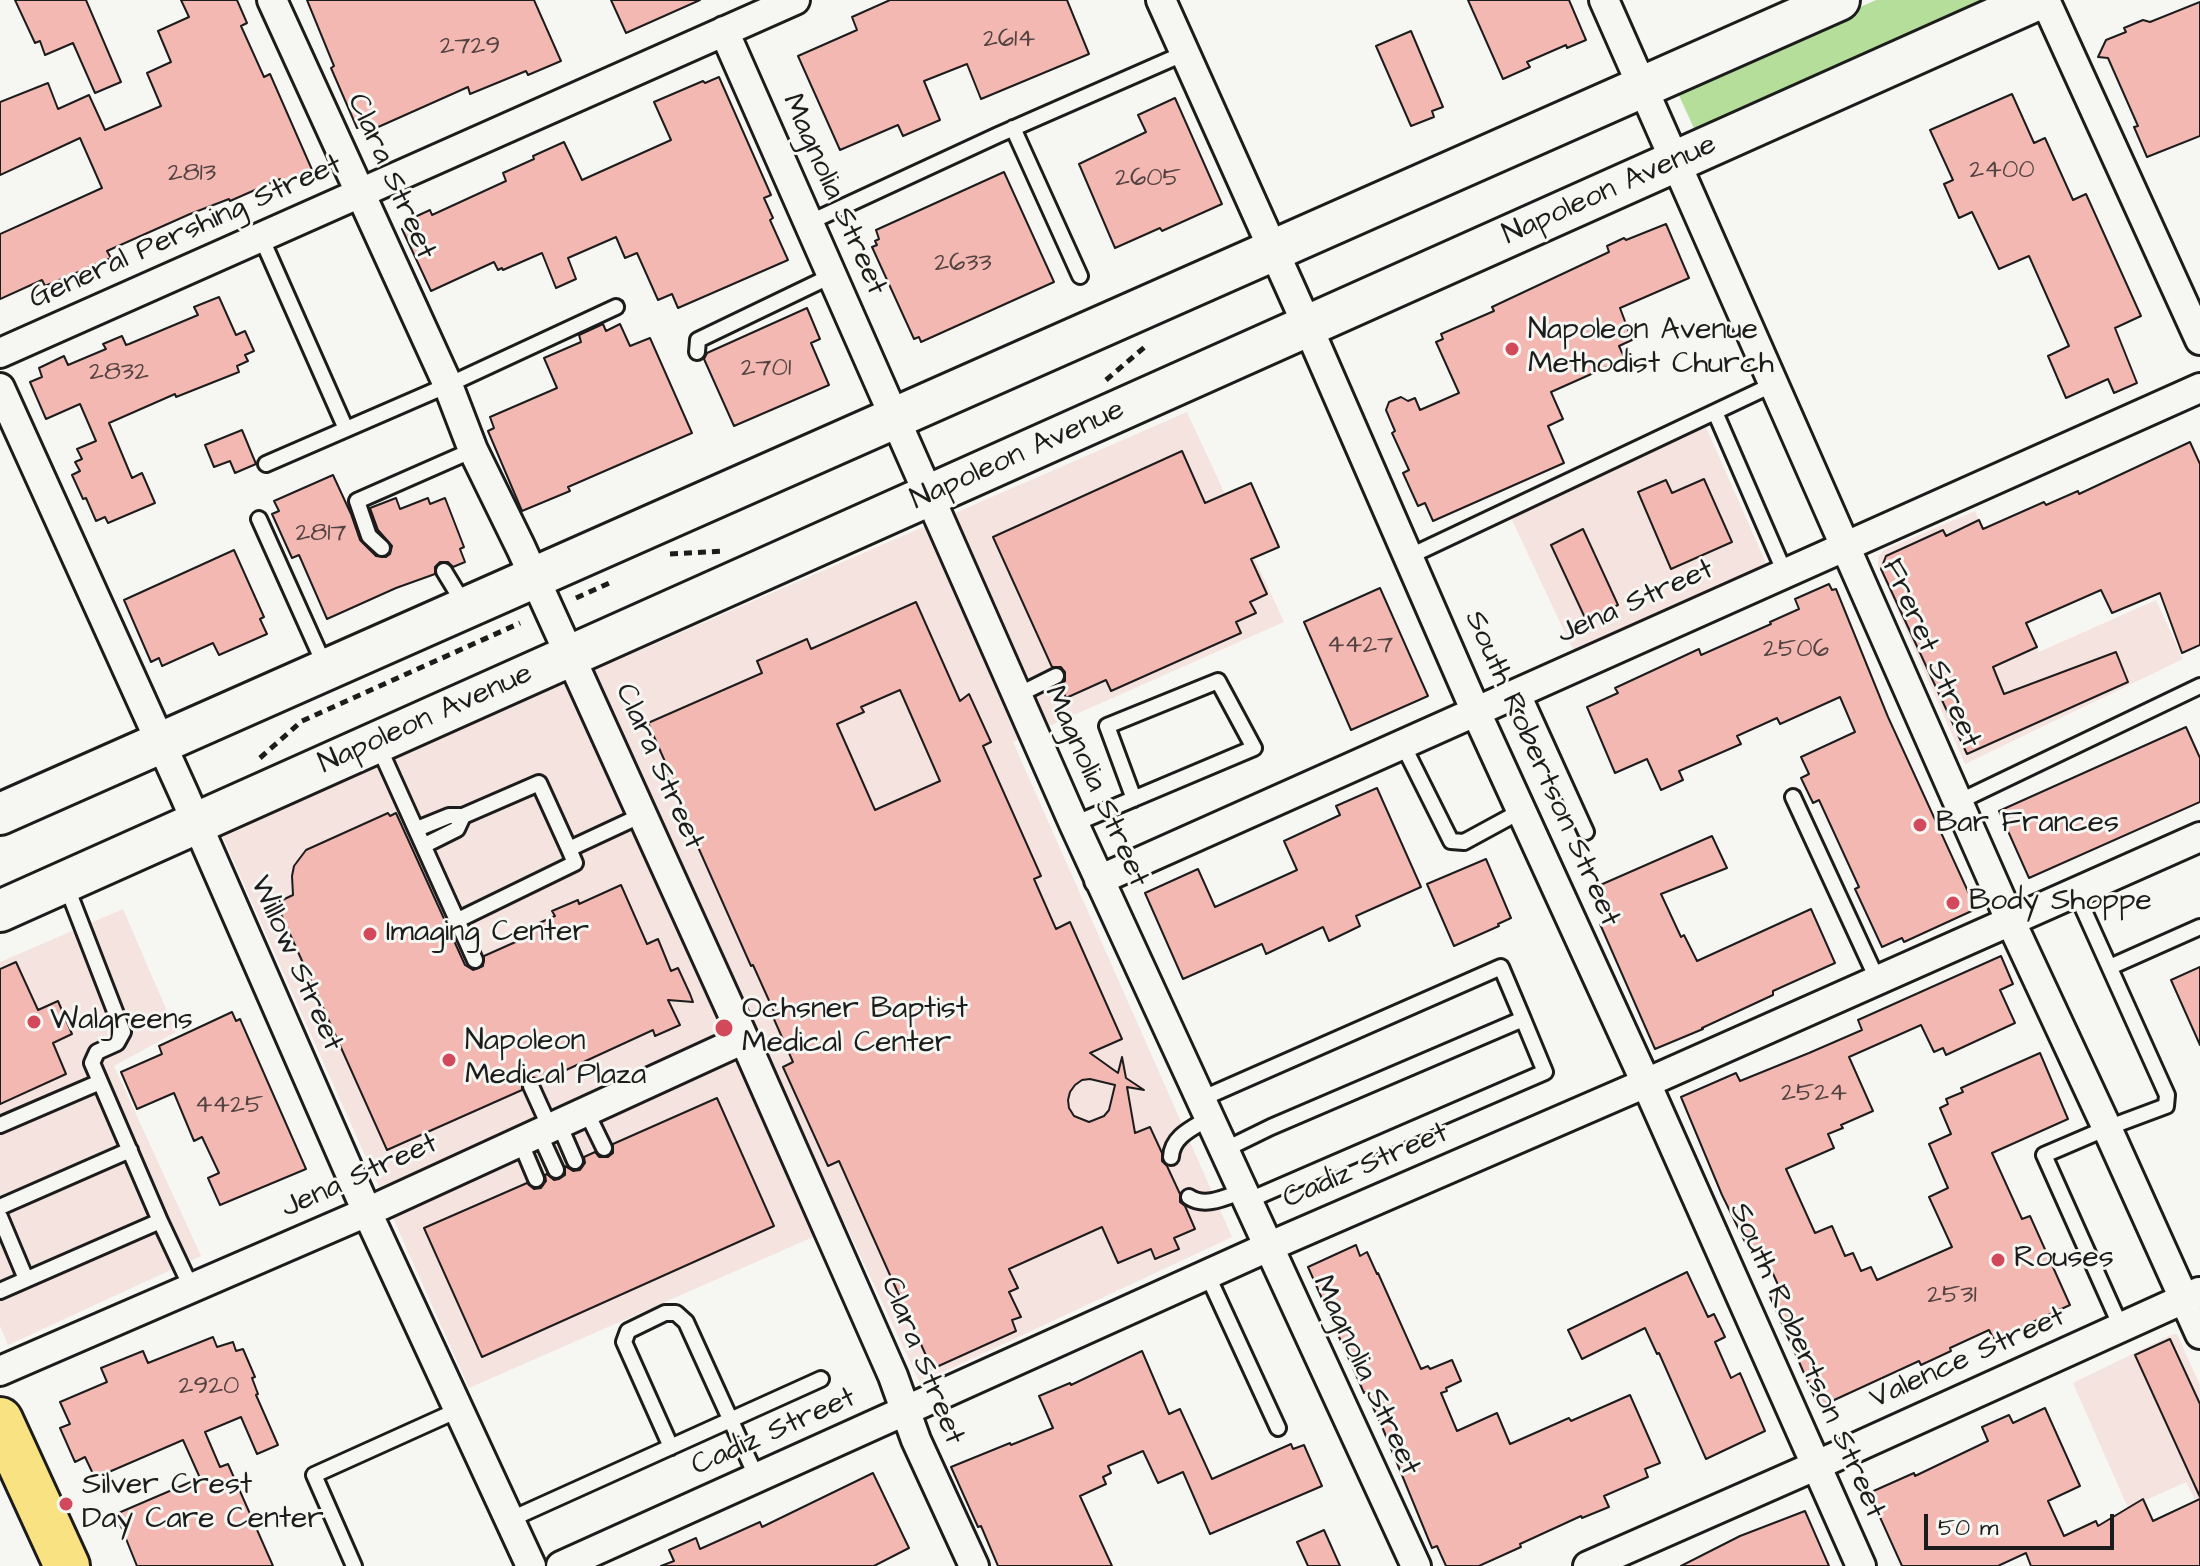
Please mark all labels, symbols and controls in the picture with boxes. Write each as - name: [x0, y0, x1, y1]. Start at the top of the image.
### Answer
- house number: 2614: [983, 25, 1035, 57]
- house number: 2729: [440, 32, 500, 64]
- street label: Clara Street: [337, 89, 443, 265]
- street label: Magnolia Street: [773, 89, 893, 301]
- street label: Napoleon Avenue: [1498, 128, 1722, 254]
- street label: General Pershing Street: [24, 148, 348, 318]
- house number: 2400: [1969, 156, 2035, 188]
- house number: 2813: [168, 159, 216, 191]
- house number: 2605: [1115, 164, 1181, 196]
- house number: 2633: [934, 249, 992, 281]
- place label: Napoleon Avenue Methodist Church: [1528, 314, 1774, 384]
- marker: Napoleon Avenue Methodist Church: [1503, 340, 1521, 358]
- house number: 2701: [741, 354, 791, 386]
- house number: 2832: [89, 358, 149, 390]
- street label: Napoleon Avenue: [906, 393, 1130, 519]
- house number: 2817: [295, 519, 347, 551]
- street label: Jena Street: [1552, 553, 1720, 653]
- street label: Freret Street: [1872, 554, 1988, 754]
- street label: South Robertson Street: [1455, 606, 1627, 932]
- house number: 4427: [1327, 631, 1393, 663]
- house number: 2506: [1763, 635, 1829, 667]
- street label: Napoleon Avenue: [314, 657, 538, 783]
- street label: Clara Street: [605, 679, 711, 855]
- street label: Magnolia Street: [1035, 681, 1155, 893]
- place label: Bar Frances: [1936, 807, 2119, 843]
- marker: Bar Frances: [1911, 816, 1929, 834]
- street label: Willow Street: [240, 871, 350, 1057]
- place label: Body Shoppe: [1969, 885, 2152, 921]
- marker: Body Shoppe: [1944, 894, 1962, 912]
- place label: Imaging Center: [386, 916, 589, 952]
- marker: Imaging Center: [361, 925, 379, 943]
- place label: Ochsner Baptist Medical Center: [742, 993, 968, 1064]
- place label: Walgreens: [50, 1004, 193, 1040]
- marker: Walgreens: [25, 1013, 43, 1031]
- marker: Ochsner Baptist Medical Center: [713, 1017, 735, 1039]
- place label: Napoleon Medical Plaza: [465, 1025, 646, 1096]
- marker: Napoleon Medical Plaza: [440, 1051, 458, 1069]
- house number: 2524: [1781, 1079, 1847, 1111]
- house number: 4425: [195, 1091, 263, 1123]
- street label: Cadiz Street: [1278, 1116, 1454, 1218]
- street label: Jena Street: [276, 1127, 444, 1227]
- street label: South Robertson Street: [1720, 1198, 1892, 1524]
- place label: Rouses: [2014, 1242, 2114, 1278]
- marker: Rouses: [1989, 1251, 2007, 1269]
- street label: Magnolia Street: [1303, 1270, 1427, 1482]
- street label: Clara Street: [871, 1272, 971, 1450]
- house number: 2531: [1927, 1281, 1977, 1313]
- street label: Valence Street: [1865, 1300, 2071, 1418]
- house number: 2920: [179, 1372, 239, 1404]
- street label: Cadiz Street: [686, 1381, 862, 1485]
- place label: Silver Crest Day Care Center: [82, 1469, 324, 1540]
- marker: Silver Crest Day Care Center: [57, 1495, 75, 1513]
- scale bar: [1928, 1498, 2118, 1548]
- text: 50 m: [1938, 1511, 1998, 1545]

